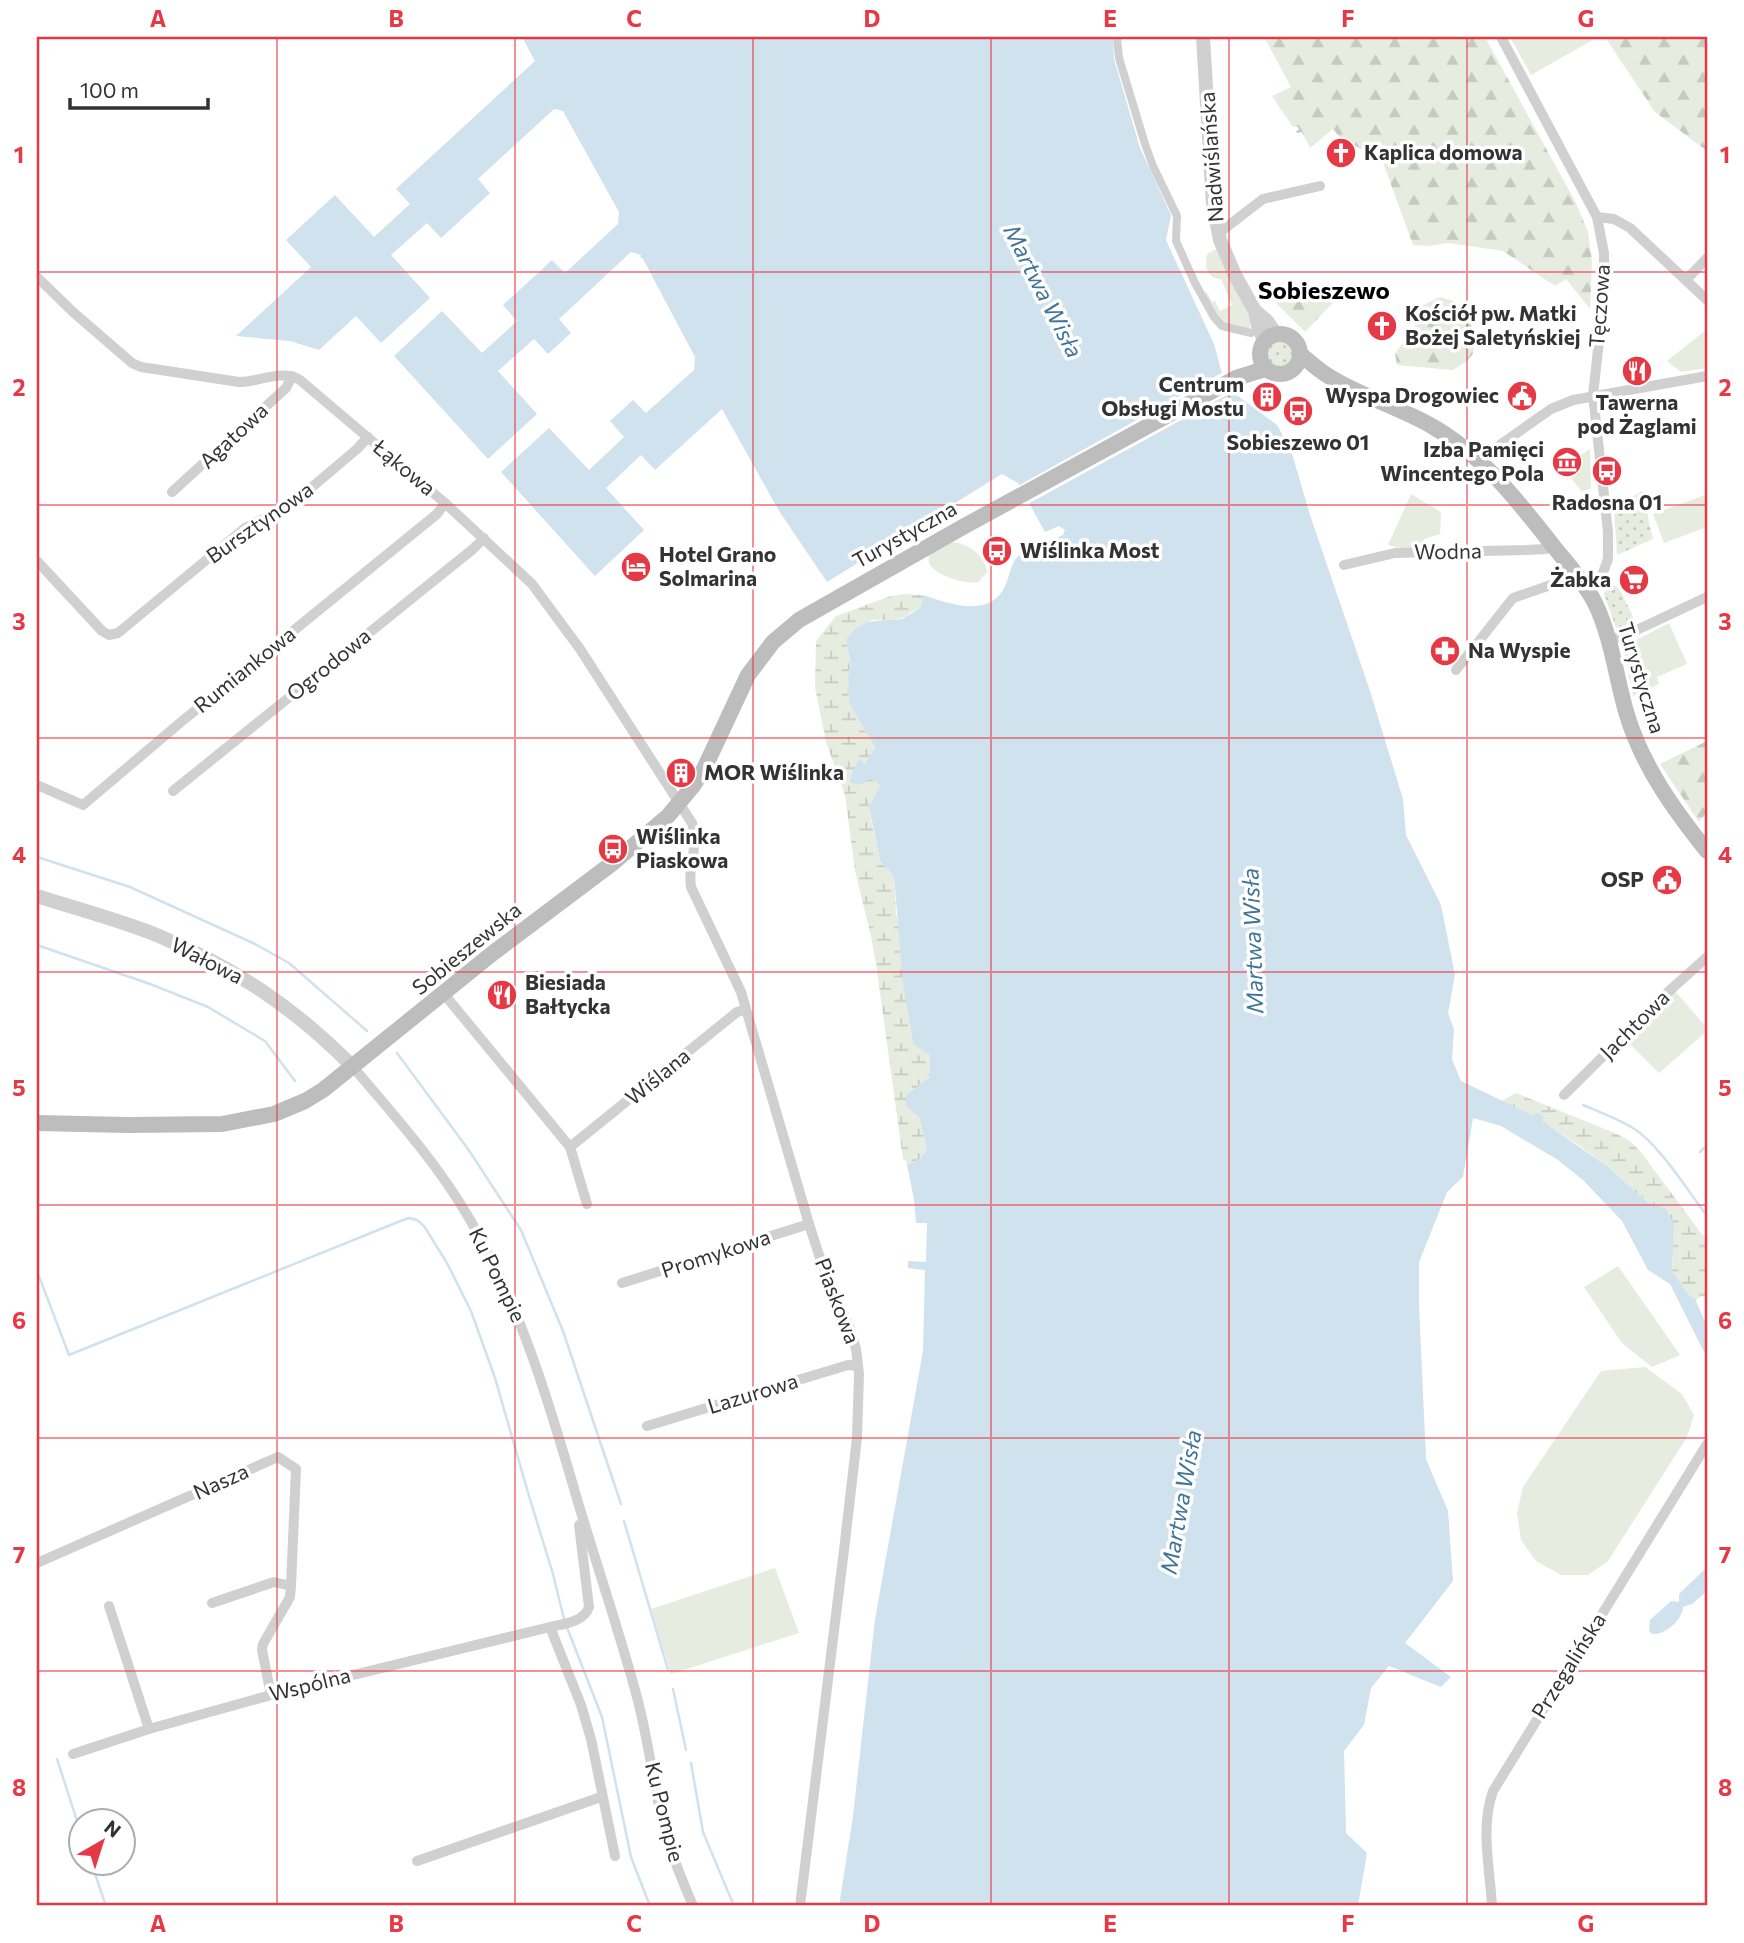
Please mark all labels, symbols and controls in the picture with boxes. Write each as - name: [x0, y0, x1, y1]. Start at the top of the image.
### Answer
- text: A: [150, 4, 167, 32]
- text: B: [388, 4, 404, 32]
- text: C: [626, 4, 642, 32]
- text: D: [864, 4, 881, 32]
- text: E: [1103, 4, 1117, 32]
- text: F: [1341, 4, 1355, 32]
- text: G: [1578, 4, 1594, 32]
- scale bar: [70, 66, 208, 110]
- text: 100 m: [80, 77, 139, 102]
- street label: Nadwiślańska: [1193, 91, 1228, 223]
- church icon: Kaplica domowa: [1324, 136, 1358, 170]
- place label: Kaplica domowa: [1364, 139, 1523, 164]
- text: 1: [14, 140, 24, 168]
- text: 1: [1720, 140, 1730, 168]
- water label: Martwa Wisła: [998, 219, 1089, 362]
- street label: Tęczowa: [1583, 263, 1614, 348]
- district label: Sobieszewo: [1258, 275, 1390, 304]
- place label: Kościół pw. Matki Bożej Saletyńskiej: [1405, 300, 1581, 349]
- church icon: Kościół pw. Matki Bożej Saletyńskiej: [1365, 309, 1399, 343]
- restaurant icon: Tawerna pod Żaglami: [1620, 354, 1654, 388]
- place label: Centrum Obsługi Mostu: [1101, 371, 1244, 420]
- text: 2: [12, 373, 26, 401]
- text: 2: [1718, 373, 1732, 401]
- public building icon: Wyspa Drogowiec: [1505, 379, 1539, 413]
- building icon: Centrum Obsługi Mostu: [1250, 380, 1284, 414]
- place label: Wyspa Drogowiec: [1325, 382, 1499, 407]
- place label: Tawerna pod Żaglami: [1577, 389, 1697, 438]
- bus stop icon: Sobieszewo 01: [1281, 394, 1315, 428]
- street label: Agatowa: [194, 397, 272, 473]
- place label: Sobieszewo 01: [1227, 429, 1369, 454]
- street label: Łąkowa: [368, 433, 441, 500]
- place label: Izba Pamięci Wincentego Pola: [1380, 436, 1544, 485]
- museum icon: Izba Pamięci Wincentego Pola: [1550, 445, 1584, 479]
- bus stop icon: Radosna 01: [1590, 454, 1624, 488]
- street label: Bursztynowa: [201, 476, 317, 568]
- place label: Radosna 01: [1552, 489, 1662, 514]
- street label: Turystyczna: [848, 495, 961, 573]
- bus stop icon: Wiślinka Most: [980, 534, 1014, 568]
- place label: Wiślinka Most: [1020, 537, 1160, 562]
- street label: Wodna: [1414, 537, 1482, 564]
- place label: Hotel Grano Solmarina: [659, 541, 776, 590]
- hotel icon: Hotel Grano Solmarina: [619, 550, 653, 584]
- supermarket icon: Żabka: [1617, 563, 1651, 597]
- place label: Żabka: [1550, 566, 1611, 591]
- text: 3: [12, 607, 26, 635]
- text: 3: [1718, 607, 1732, 635]
- street label: Turystyczna: [1614, 619, 1671, 736]
- street label: Rumiankowa: [188, 620, 300, 717]
- street label: Ogrodowa: [281, 622, 375, 705]
- pharmacy icon: Na Wyspie: [1428, 634, 1462, 668]
- place label: Na Wyspie: [1468, 637, 1570, 662]
- building icon: MOR Wiślinka: [664, 756, 698, 790]
- place label: MOR Wiślinka: [704, 759, 844, 784]
- place label: Wiślinka Piaskowa: [636, 823, 728, 872]
- bus stop icon: Wiślinka Piaskowa: [596, 832, 630, 866]
- text: 4: [12, 840, 26, 868]
- text: 4: [1718, 840, 1732, 868]
- public building icon: OSP: [1650, 863, 1684, 897]
- place label: OSP: [1601, 866, 1644, 891]
- water label: Martwa Wisła: [1235, 868, 1269, 1014]
- street label: Sobieszewska: [406, 896, 526, 999]
- street label: Wałowa: [168, 931, 248, 988]
- place label: Biesiada Bałtycka: [525, 969, 611, 1018]
- restaurant icon: Biesiada Bałtycka: [485, 978, 519, 1012]
- street label: Jachtowa: [1594, 984, 1674, 1064]
- street label: Wiślana: [620, 1042, 694, 1109]
- text: 5: [12, 1073, 26, 1101]
- text: 5: [1718, 1073, 1732, 1101]
- street label: Ku Pompie: [465, 1223, 532, 1326]
- street label: Promykowa: [658, 1223, 773, 1282]
- street label: Piaskowa: [811, 1254, 866, 1347]
- text: 6: [12, 1306, 26, 1334]
- text: 6: [1718, 1306, 1732, 1334]
- street label: Lazurowa: [704, 1367, 801, 1418]
- water label: Martwa Wisła: [1154, 1428, 1206, 1576]
- street label: Nasza: [189, 1457, 252, 1504]
- text: 7: [13, 1540, 25, 1568]
- text: 7: [1719, 1540, 1731, 1568]
- street label: Przegalińska: [1525, 1608, 1610, 1723]
- street label: Wspólna: [266, 1661, 353, 1706]
- street label: Ku Pompie: [641, 1759, 690, 1864]
- text: 8: [12, 1773, 26, 1801]
- text: 8: [1718, 1773, 1732, 1801]
- north arrow: [66, 1806, 136, 1876]
- text: N: [100, 1815, 126, 1842]
- text: A: [150, 1909, 167, 1937]
- text: B: [388, 1909, 404, 1937]
- text: C: [626, 1909, 642, 1937]
- text: D: [864, 1909, 881, 1937]
- text: E: [1103, 1909, 1117, 1937]
- text: F: [1341, 1909, 1355, 1937]
- text: G: [1578, 1909, 1594, 1937]

